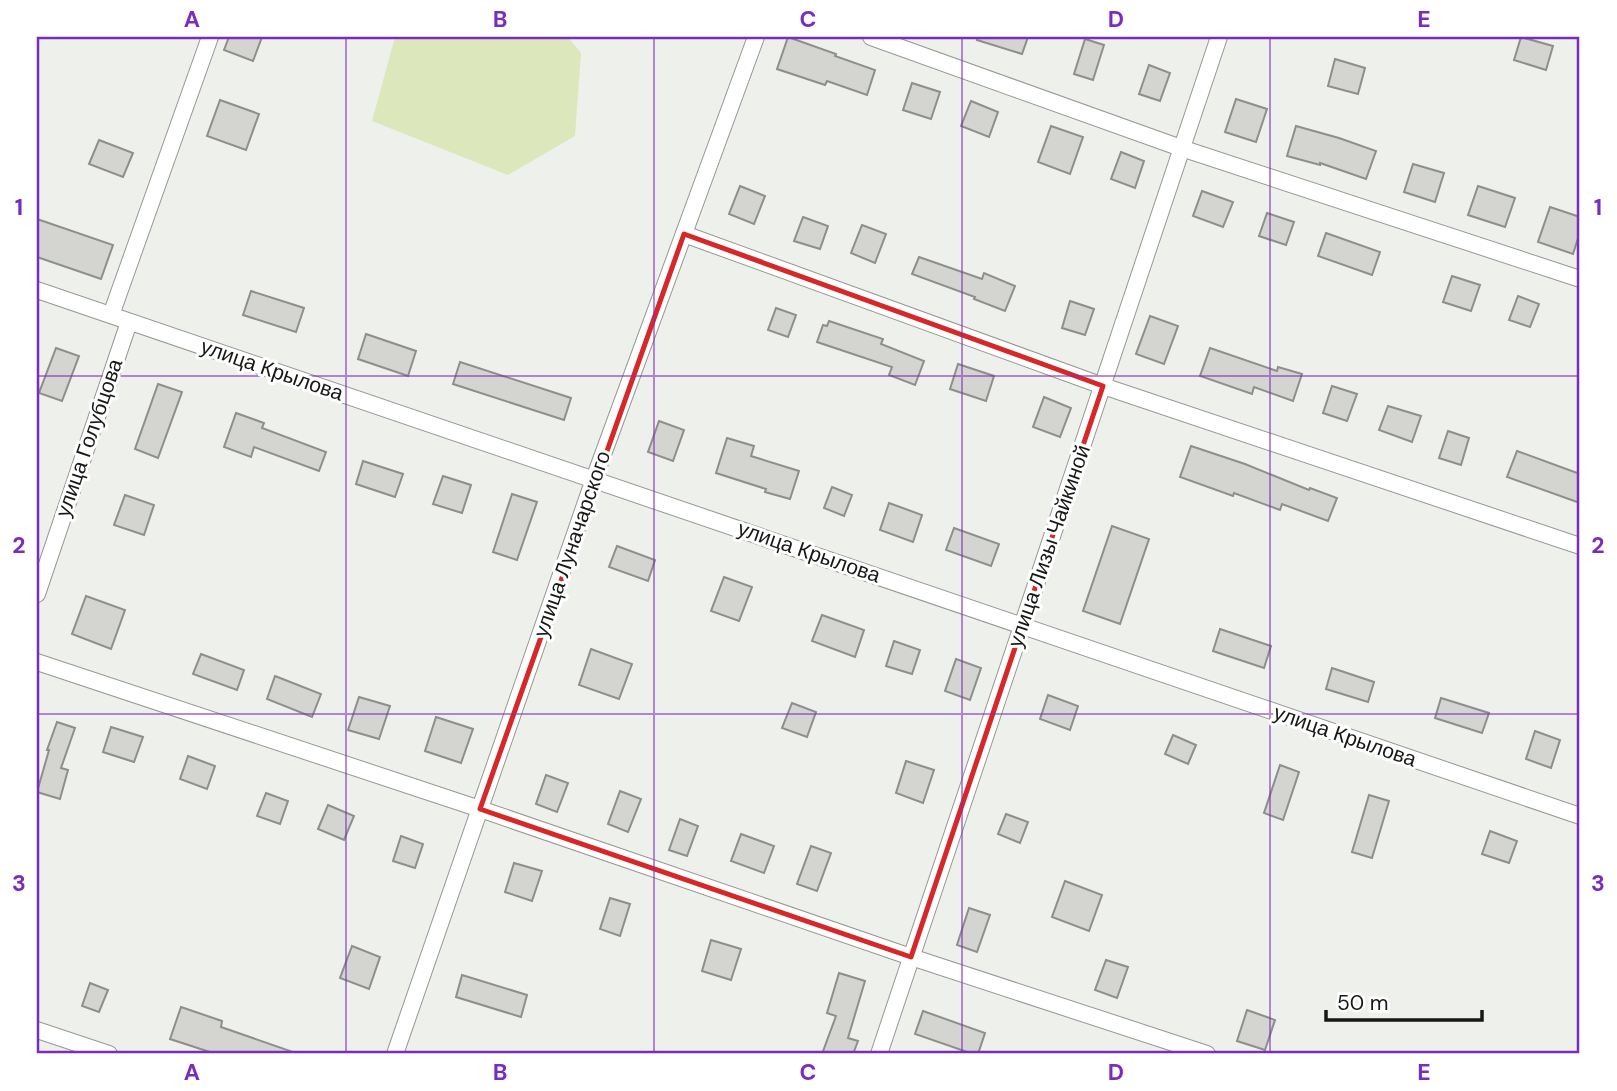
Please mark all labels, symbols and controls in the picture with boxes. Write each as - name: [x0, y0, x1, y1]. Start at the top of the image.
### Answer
- text: A: [184, 4, 200, 34]
- text: B: [493, 4, 507, 34]
- text: C: [800, 4, 816, 34]
- text: D: [1108, 4, 1124, 34]
- text: E: [1417, 4, 1431, 34]
- text: 1: [15, 192, 23, 222]
- text: 1: [1594, 192, 1602, 222]
- street label: улица Крылова: [197, 332, 347, 408]
- street label: улица Голубцова: [49, 355, 129, 521]
- street label: улица Лизы Чайкиной: [1001, 441, 1097, 651]
- street label: улица Луначарского: [527, 447, 617, 641]
- street label: улица Крылова: [734, 514, 884, 590]
- text: 2: [12, 530, 26, 560]
- text: 2: [1591, 530, 1605, 560]
- street label: улица Крылова: [1270, 698, 1420, 774]
- text: 3: [12, 868, 26, 898]
- text: 3: [1591, 868, 1605, 898]
- scale bar: [1326, 979, 1482, 1023]
- text: 50 m: [1337, 989, 1388, 1017]
- text: A: [184, 1057, 200, 1087]
- text: B: [493, 1057, 507, 1087]
- text: C: [800, 1057, 816, 1087]
- text: D: [1108, 1057, 1124, 1087]
- text: E: [1417, 1057, 1431, 1087]

